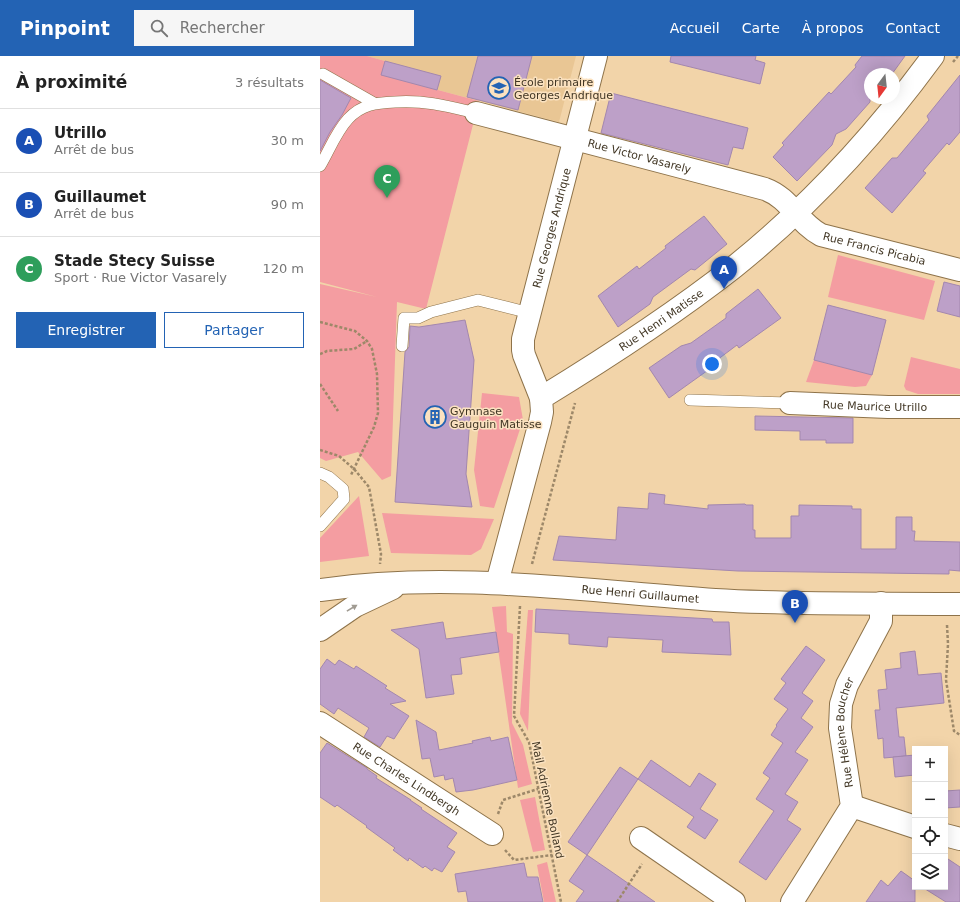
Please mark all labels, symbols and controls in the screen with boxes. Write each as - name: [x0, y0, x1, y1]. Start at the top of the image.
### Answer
- search box: [134, 10, 414, 46]
- text: Pinpoint: [20, 17, 110, 39]
- icon: search: [148, 17, 170, 39]
- text: Rechercher: [180, 19, 265, 37]
- text: Accueil: [670, 20, 720, 36]
- text: Carte: [742, 20, 780, 36]
- text: À propos: [802, 20, 864, 36]
- text: Contact: [886, 20, 940, 36]
- north arrow: [864, 68, 900, 104]
- text: À proximité: [16, 72, 127, 92]
- text: 3 résultats: [235, 75, 304, 90]
- school or university icon: École primaire Georges Andrique: [486, 75, 512, 101]
- place label: École primaire Georges Andrique: [514, 76, 613, 102]
- text: Utrillo: [54, 124, 106, 142]
- text: A: [24, 133, 34, 148]
- text: 30 m: [271, 133, 304, 148]
- street label: Rue Victor Vasarely: [586, 137, 693, 176]
- text: Arrêt de bus: [54, 142, 134, 157]
- pin: C: [374, 165, 400, 198]
- street label: Rue Georges Andrique: [530, 166, 574, 290]
- text: Guillaumet: [54, 188, 146, 206]
- text: B: [24, 197, 34, 212]
- text: 90 m: [271, 197, 304, 212]
- text: Arrêt de bus: [54, 206, 134, 221]
- street label: Rue Francis Picabia: [821, 230, 927, 268]
- text: Stade Stecy Suisse: [54, 252, 215, 270]
- pin: A: [711, 256, 737, 289]
- text: C: [24, 261, 34, 276]
- text: 120 m: [262, 261, 304, 276]
- text: Sport · Rue Victor Vasarely: [54, 270, 227, 285]
- street label: Rue Henri Matisse: [617, 287, 706, 354]
- button: Enregistrer: [16, 312, 156, 348]
- button: Partager: [164, 312, 304, 348]
- your location: [702, 354, 722, 374]
- street label: Rue Maurice Utrillo: [822, 398, 927, 414]
- building icon: Gymnase Gauguin Matisse: [422, 404, 448, 430]
- place label: Gymnase Gauguin Matisse: [450, 405, 542, 431]
- street label: Rue Henri Guillaumet: [581, 583, 700, 606]
- pin: B: [782, 590, 808, 623]
- one-way arrow: [346, 605, 358, 612]
- street label: Rue Hélène Boucher: [834, 675, 857, 788]
- street label: Rue Charles Lindbergh: [350, 740, 462, 819]
- street label: Mail Adrienne Bolland: [529, 740, 566, 860]
- map controls: [912, 746, 948, 890]
- button: +: [912, 746, 948, 782]
- button: −: [912, 782, 948, 818]
- button: locate: [912, 818, 948, 854]
- button: layers: [912, 854, 948, 890]

